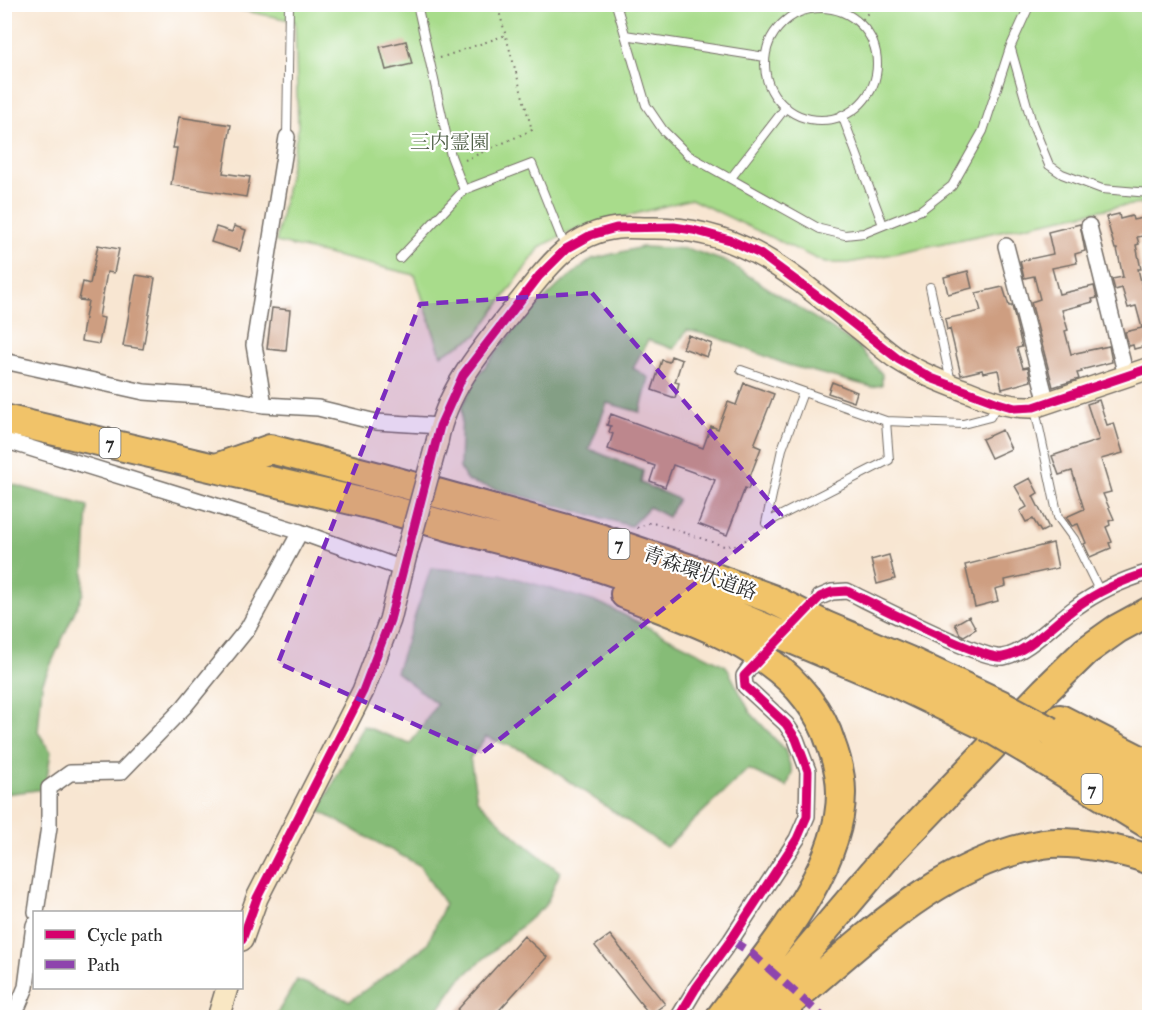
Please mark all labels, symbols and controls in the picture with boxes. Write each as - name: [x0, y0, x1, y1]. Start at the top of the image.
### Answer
- park label: 三内霊園: [410, 130, 490, 155]
- road number: 7: [100, 428, 120, 458]
- road number: 7: [608, 529, 630, 559]
- street label: 青森環状道路: [639, 541, 761, 605]
- road number: 7: [1082, 774, 1102, 804]
- legend: [33, 911, 243, 989]
- text: Cycle path: [87, 924, 163, 947]
- text: Path: [87, 954, 120, 977]

